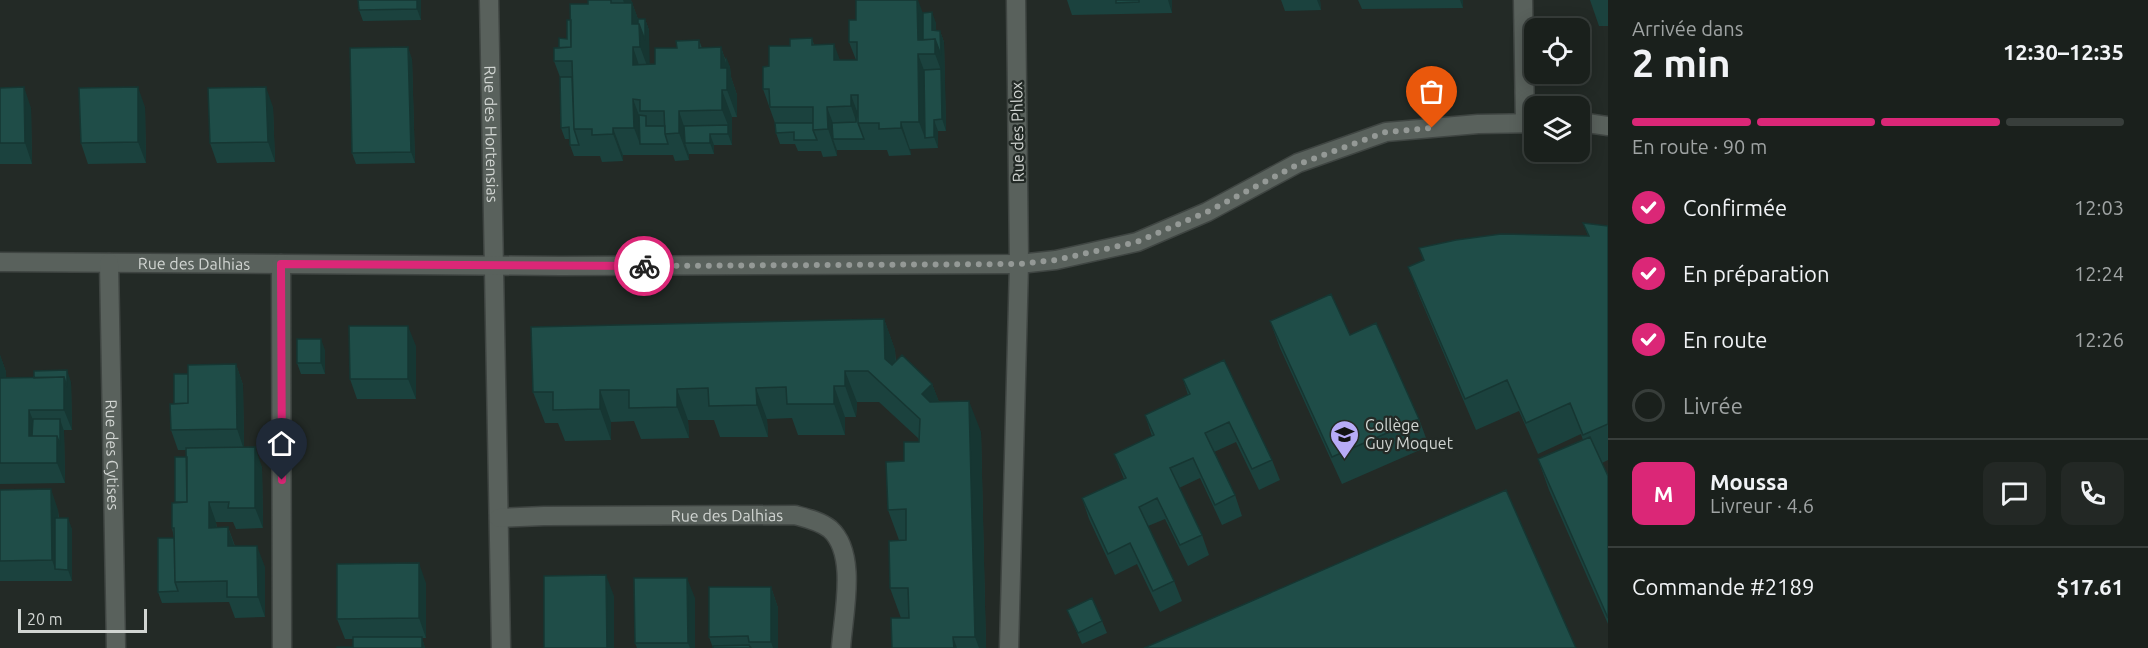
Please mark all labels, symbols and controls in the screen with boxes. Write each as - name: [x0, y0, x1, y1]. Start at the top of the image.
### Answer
- text: Arrivée dans: [1632, 17, 1743, 40]
- map controls: [1524, 18, 1590, 162]
- button: locate: [1524, 18, 1590, 84]
- text: 12:30–12:35: [2003, 39, 2124, 64]
- text: 2 min: [1632, 41, 1731, 84]
- street label: Rue des Hortensias: [481, 65, 502, 203]
- pin: [1406, 66, 1457, 128]
- icon: bag: [1415, 75, 1448, 108]
- street label: Rue des Phlox: [1007, 82, 1027, 182]
- button: layers: [1524, 96, 1590, 162]
- text: En route · 90 m: [1632, 135, 1767, 158]
- icon: check: [1632, 191, 1665, 224]
- text: Confirmée: [1683, 195, 1787, 220]
- text: 12:03: [2074, 196, 2124, 219]
- courier: [614, 236, 674, 296]
- icon: bike: [628, 250, 661, 283]
- street label: Rue des Dalhias: [138, 254, 250, 273]
- icon: check: [1632, 257, 1665, 290]
- text: En préparation: [1683, 261, 1830, 286]
- text: 12:24: [2074, 262, 2124, 285]
- icon: check: [1632, 323, 1665, 356]
- text: En route: [1683, 327, 1767, 352]
- text: 12:26: [2074, 328, 2124, 351]
- text: Livrée: [1683, 393, 1743, 418]
- street label: Rue des Cytises: [102, 399, 122, 511]
- place label: Collège Guy Moquet: [1365, 416, 1454, 452]
- pin: [256, 418, 307, 480]
- school or university icon: Collège Guy Moquet: [1328, 418, 1360, 460]
- icon: home: [265, 427, 298, 460]
- button: chat: [1983, 462, 2046, 525]
- button: phone: [2061, 462, 2124, 525]
- text: Moussa: [1710, 469, 1788, 494]
- text: M: [1654, 481, 1673, 506]
- text: Livreur · 4.6: [1710, 494, 1814, 517]
- street label: Rue des Dalhias: [671, 506, 783, 524]
- text: Commande #2189: [1632, 574, 1814, 599]
- text: $17.61: [2057, 574, 2124, 599]
- scale bar: [18, 606, 147, 634]
- text: 20 m: [27, 610, 63, 628]

